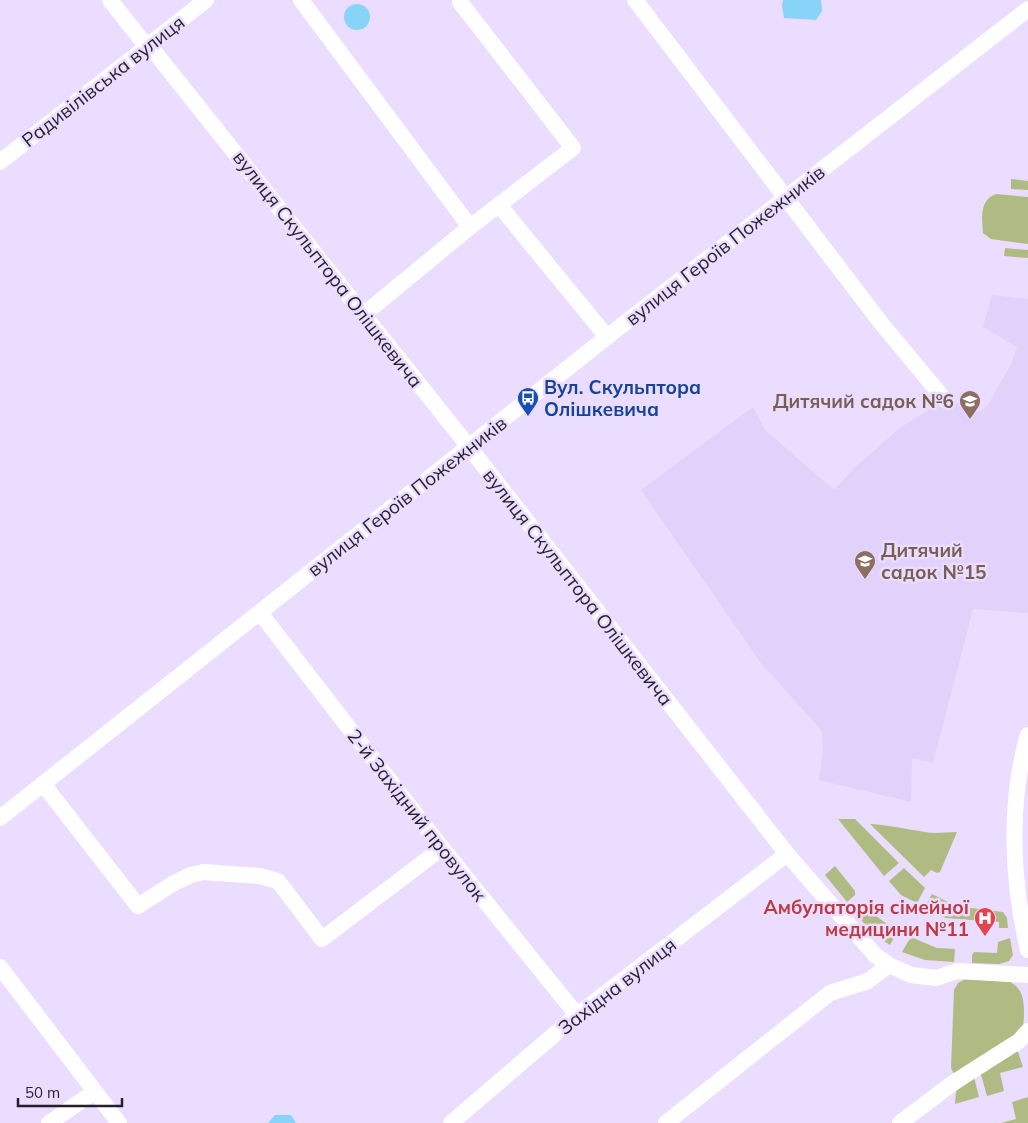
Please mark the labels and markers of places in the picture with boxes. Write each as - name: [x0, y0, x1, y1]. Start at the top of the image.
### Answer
- place label: Вул. Скульптора Олішкевича: [544, 375, 701, 421]
- bus stop icon: Вул. Скульптора Олішкевича: [516, 386, 540, 417]
- place label: Дитячий садок №6: [773, 389, 954, 413]
- school or university icon: Дитячий садок №6: [958, 389, 982, 420]
- place label: Дитячий садок №15: [881, 538, 986, 584]
- school or university icon: Дитячий садок №15: [853, 549, 877, 580]
- place label: Амбулаторія сімейної медицини №11: [763, 895, 970, 941]
- hospital icon: Амбулаторія сімейної медицини №11: [973, 906, 997, 937]

